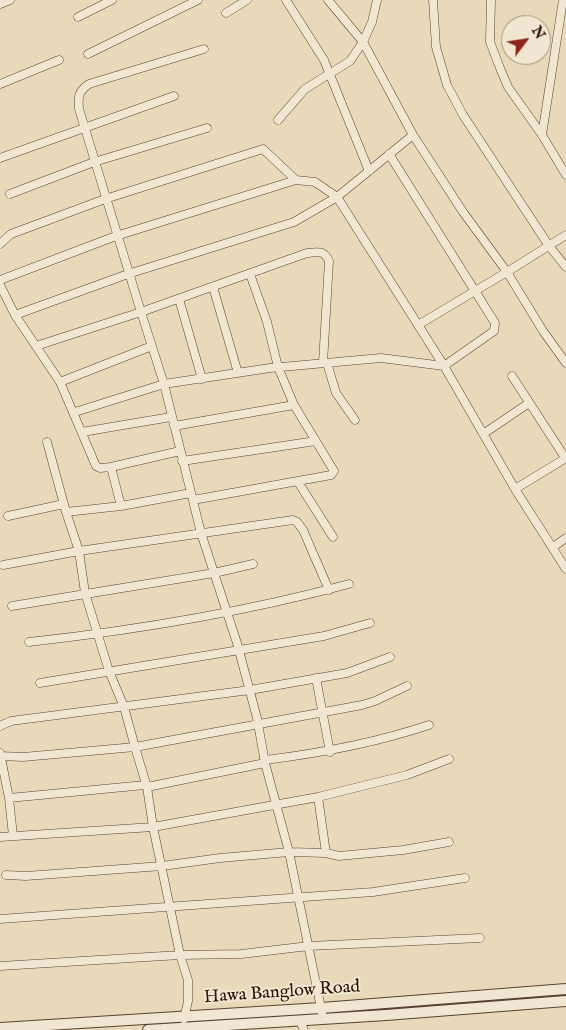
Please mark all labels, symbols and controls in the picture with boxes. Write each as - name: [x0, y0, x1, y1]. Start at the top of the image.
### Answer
- north arrow: [501, 15, 551, 65]
- text: N: [527, 23, 549, 43]
- street label: Hawa Banglow Road: [203, 977, 361, 1009]

